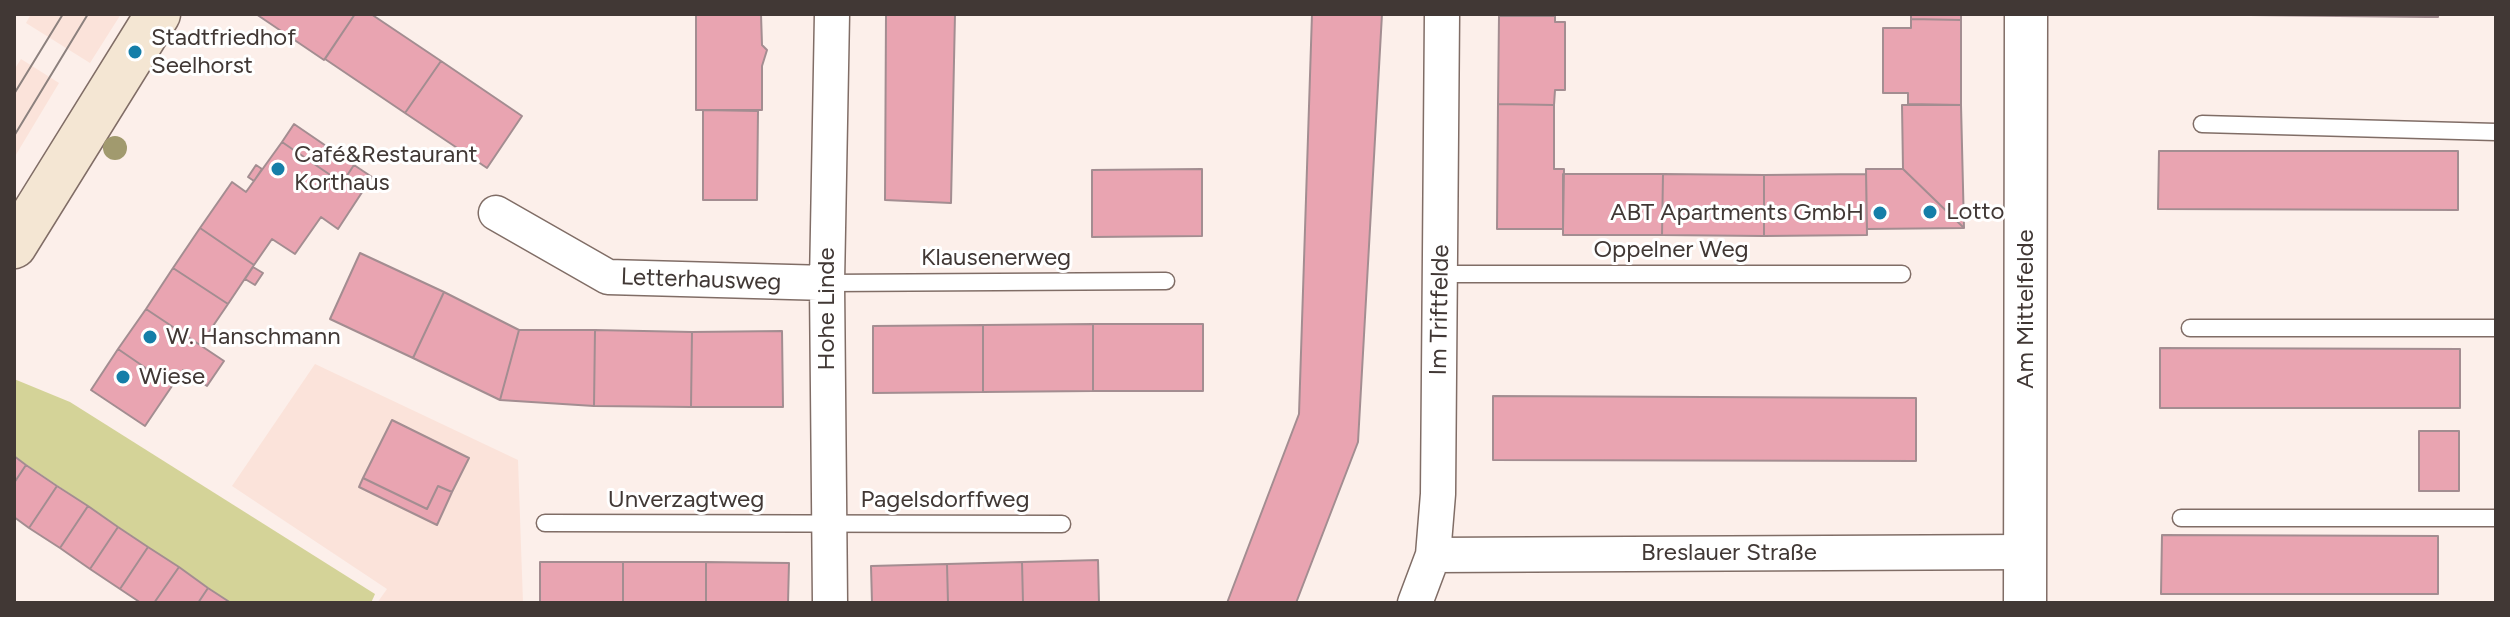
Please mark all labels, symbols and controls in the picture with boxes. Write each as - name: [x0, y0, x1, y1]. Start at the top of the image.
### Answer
- place label: Stadtfriedhof Seelhorst: [151, 24, 296, 80]
- marker: Stadtfriedhof Seelhorst: [126, 43, 144, 61]
- place label: Café&Restaurant Korthaus: [294, 141, 478, 197]
- marker: Café&Restaurant Korthaus: [269, 160, 287, 178]
- place label: Lotto: [1946, 198, 2004, 226]
- place label: ABT Apartments GmbH: [1610, 199, 1864, 227]
- marker: Lotto: [1921, 203, 1939, 221]
- marker: ABT Apartments GmbH: [1871, 204, 1889, 222]
- street label: Am Mittelfelde: [2012, 229, 2040, 389]
- street label: Oppelner Weg: [1593, 236, 1749, 264]
- street label: Klausenerweg: [921, 244, 1071, 272]
- street label: Im Triftfelde: [1424, 244, 1456, 376]
- street label: Hohe Linde: [813, 248, 841, 370]
- street label: Letterhausweg: [620, 263, 782, 297]
- place label: W. Hanschmann: [166, 323, 341, 351]
- marker: W. Hanschmann: [141, 328, 159, 346]
- place label: Wiese: [139, 363, 205, 391]
- marker: Wiese: [114, 368, 132, 386]
- street label: Unverzagtweg: [608, 486, 764, 514]
- street label: Pagelsdorffweg: [860, 486, 1030, 514]
- street label: Breslauer Straße: [1641, 539, 1817, 567]

